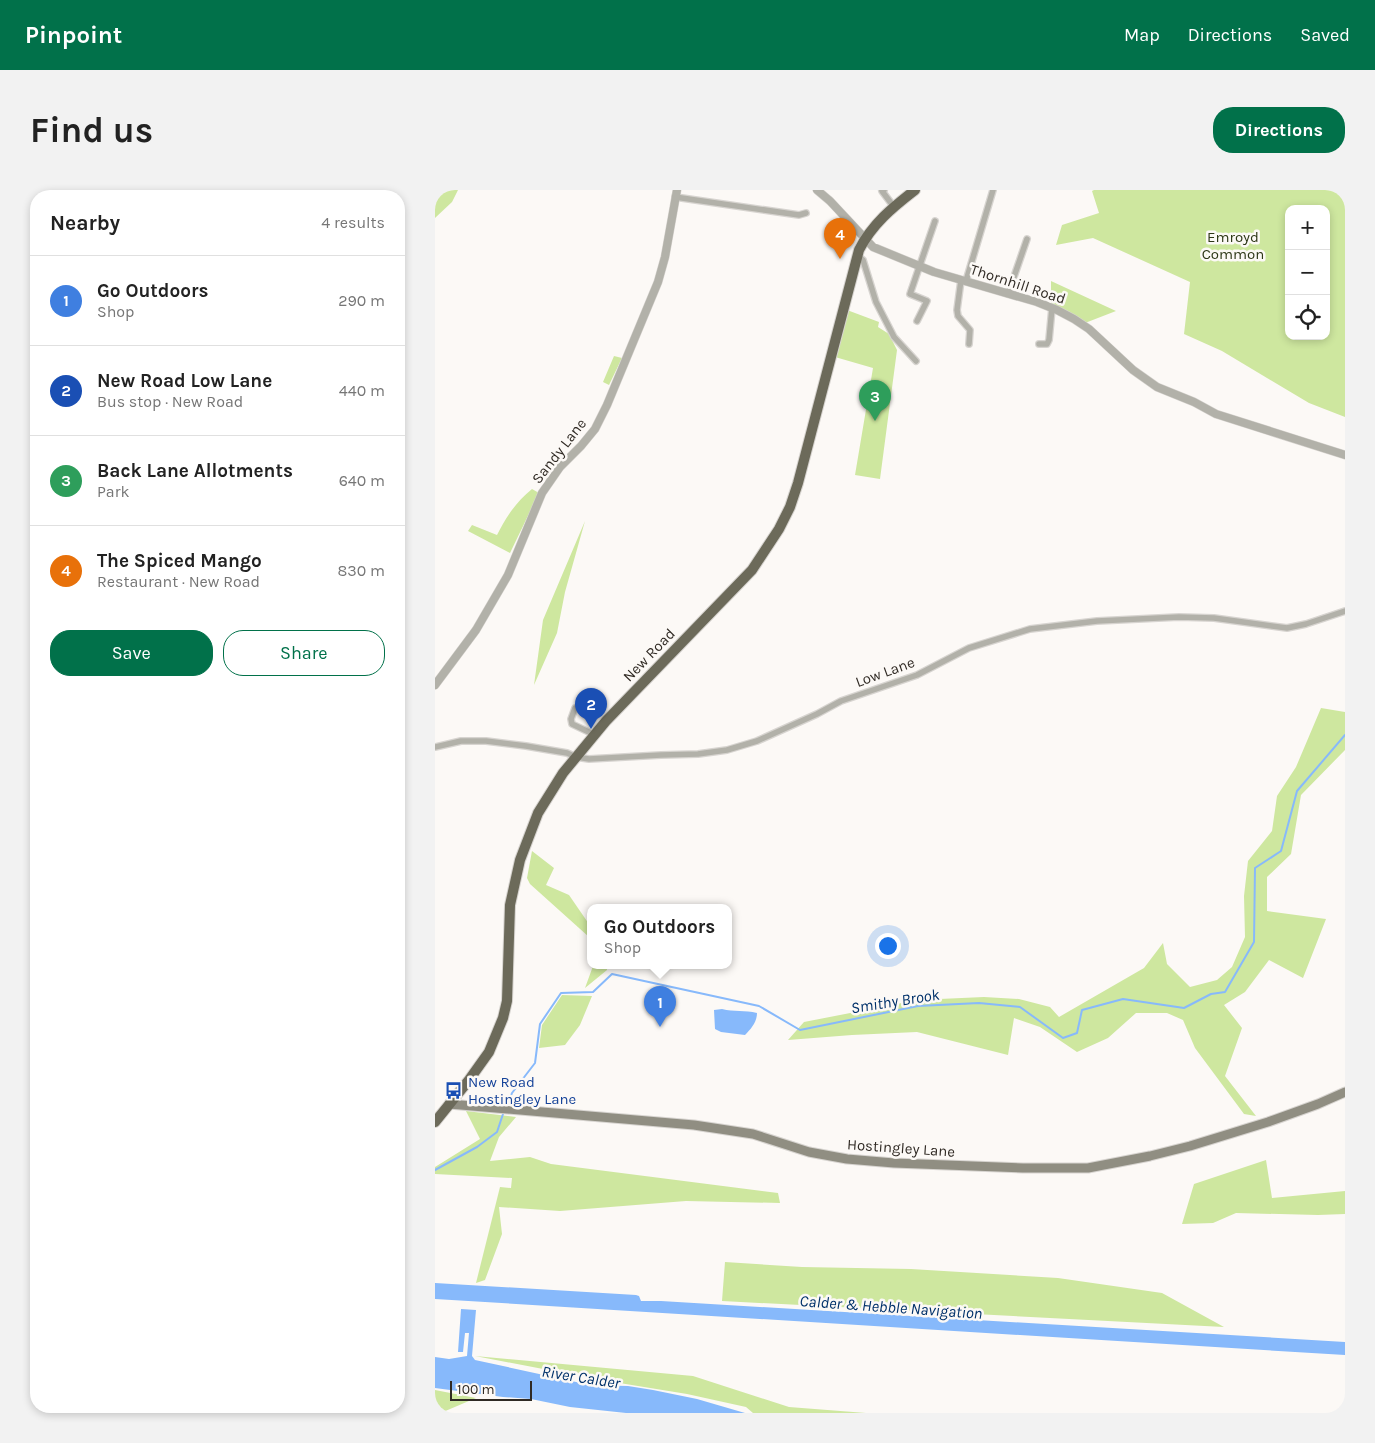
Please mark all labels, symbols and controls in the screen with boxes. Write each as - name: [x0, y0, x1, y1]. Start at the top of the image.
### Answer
- text: Pinpoint: [25, 21, 122, 49]
- text: Map: [1124, 24, 1160, 46]
- text: Directions: [1188, 24, 1272, 46]
- text: Saved: [1300, 24, 1350, 46]
- button: Directions: [1213, 107, 1345, 153]
- text: Find us: [30, 110, 153, 151]
- map controls: [1285, 205, 1330, 340]
- button: +: [1285, 205, 1330, 250]
- text: Nearby: [50, 211, 120, 235]
- text: 4 results: [321, 213, 385, 232]
- pin: 4: [824, 218, 856, 259]
- park label: Emroyd Common: [1202, 228, 1264, 263]
- button: −: [1285, 250, 1330, 295]
- street label: Thornhill Road: [968, 260, 1068, 308]
- text: Go Outdoors: [97, 280, 208, 302]
- text: 1: [63, 291, 69, 310]
- text: 290 m: [338, 291, 385, 310]
- button: locate: [1285, 295, 1330, 340]
- text: Shop: [97, 302, 134, 321]
- text: New Road Low Lane: [97, 370, 272, 392]
- pin: 3: [859, 380, 891, 421]
- text: 2: [61, 381, 71, 400]
- text: 440 m: [339, 381, 385, 400]
- text: Bus stop · New Road: [97, 392, 243, 411]
- street label: Sandy Lane: [528, 415, 590, 487]
- text: Back Lane Allotments: [97, 460, 293, 482]
- text: 3: [61, 471, 71, 490]
- text: 640 m: [339, 471, 385, 490]
- text: Park: [97, 482, 129, 501]
- text: The Spiced Mango: [97, 550, 262, 572]
- text: 4: [61, 561, 71, 580]
- text: 830 m: [337, 561, 385, 580]
- text: Restaurant · New Road: [97, 572, 260, 591]
- street label: New Road: [619, 625, 679, 685]
- button: Save: [50, 630, 213, 676]
- button: Share: [223, 630, 385, 676]
- street label: Low Lane: [853, 653, 917, 691]
- pin: 2: [575, 688, 607, 729]
- popup: [587, 904, 732, 969]
- text: Go Outdoors: [604, 916, 715, 938]
- your location: [875, 933, 901, 959]
- text: Shop: [604, 938, 641, 957]
- water label: Smithy Brook: [849, 984, 941, 1017]
- pin: 1: [644, 986, 676, 1027]
- place label: New Road Hostingley Lane: [468, 1073, 576, 1108]
- bus stop icon: New Road Hostingley Lane: [444, 1081, 464, 1101]
- street label: Hostingley Lane: [846, 1135, 956, 1161]
- water label: Calder & Hebble Navigation: [799, 1291, 983, 1323]
- water label: River Calder: [540, 1361, 622, 1393]
- scale bar: [450, 1378, 533, 1401]
- text: 100 m: [457, 1381, 495, 1398]

